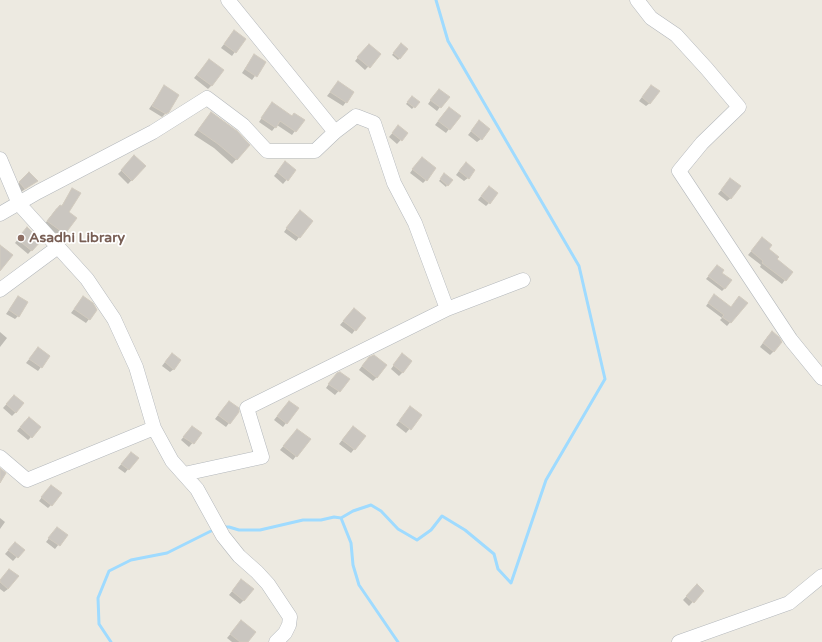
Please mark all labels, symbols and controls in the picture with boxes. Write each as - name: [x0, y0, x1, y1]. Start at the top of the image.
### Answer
- place label: Asadhi Library: [29, 230, 125, 246]
- marker: Asadhi Library: [16, 233, 26, 243]

